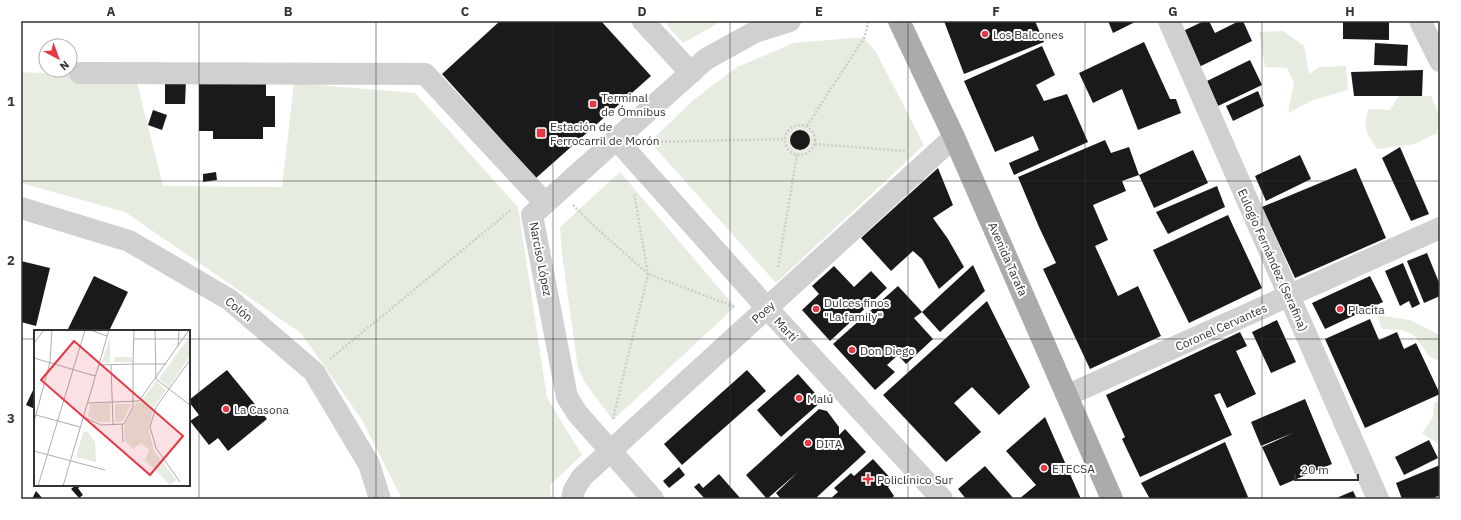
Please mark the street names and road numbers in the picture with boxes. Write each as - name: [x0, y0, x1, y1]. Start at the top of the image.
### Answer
- street label: Eulogio Fernández (Serafina): [1235, 186, 1311, 334]
- street label: Avenida Tarafa: [985, 220, 1031, 299]
- street label: Narciso López: [526, 221, 556, 298]
- street label: Colón: [222, 293, 256, 325]
- street label: Poey: [748, 298, 778, 326]
- street label: Coronel Cervantes: [1173, 300, 1269, 354]
- street label: Martí: [771, 314, 801, 344]

